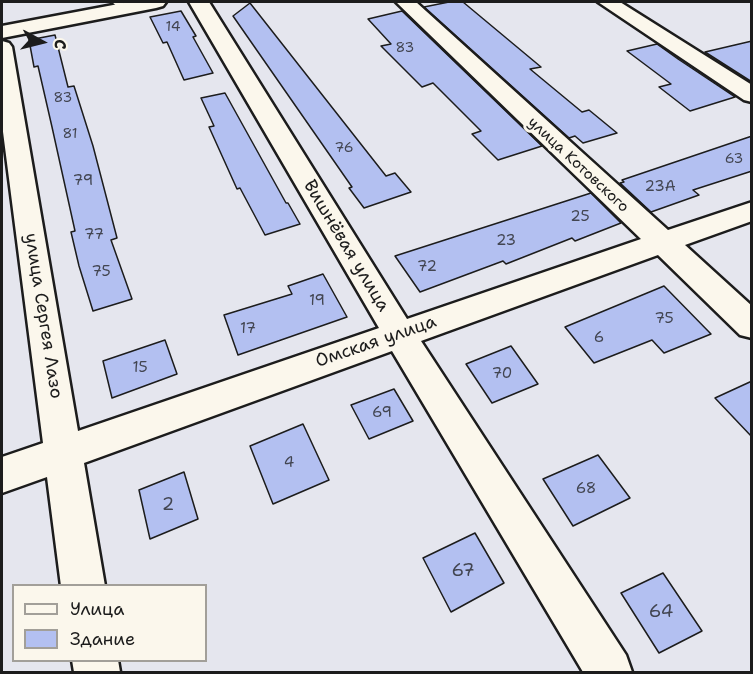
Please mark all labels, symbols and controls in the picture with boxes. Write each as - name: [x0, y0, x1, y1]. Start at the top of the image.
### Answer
- north arrow: [12, 12, 72, 72]
- house number: 14: [165, 19, 181, 35]
- text: С: [49, 38, 71, 50]
- house number: 83: [396, 40, 414, 56]
- house number: 83: [54, 90, 72, 106]
- street label: улица Котовского: [524, 114, 632, 216]
- house number: 81: [62, 126, 78, 142]
- house number: 76: [334, 140, 354, 156]
- house number: 63: [725, 151, 743, 167]
- house number: 79: [73, 172, 93, 190]
- street label: Вишнёвая улица: [298, 176, 394, 316]
- house number: 23А: [644, 178, 676, 196]
- house number: 25: [570, 208, 590, 226]
- house number: 77: [84, 226, 104, 244]
- street label: улица Сергея Лазо: [19, 232, 67, 400]
- house number: 23: [496, 232, 516, 250]
- house number: 72: [417, 258, 437, 276]
- house number: 75: [91, 263, 111, 281]
- house number: 19: [309, 292, 325, 310]
- house number: 75: [654, 310, 674, 328]
- street label: Омская улица: [313, 311, 439, 373]
- house number: 17: [240, 320, 256, 338]
- house number: 6: [594, 329, 604, 347]
- house number: 15: [132, 359, 148, 377]
- house number: 70: [492, 365, 512, 383]
- house number: 69: [372, 404, 392, 422]
- house number: 4: [284, 454, 294, 472]
- house number: 68: [576, 480, 596, 498]
- house number: 2: [162, 494, 174, 516]
- house number: 67: [451, 560, 475, 582]
- legend: [12, 584, 207, 662]
- text: Улица: [70, 597, 124, 621]
- house number: 64: [649, 601, 673, 623]
- text: Здание: [70, 627, 135, 651]

